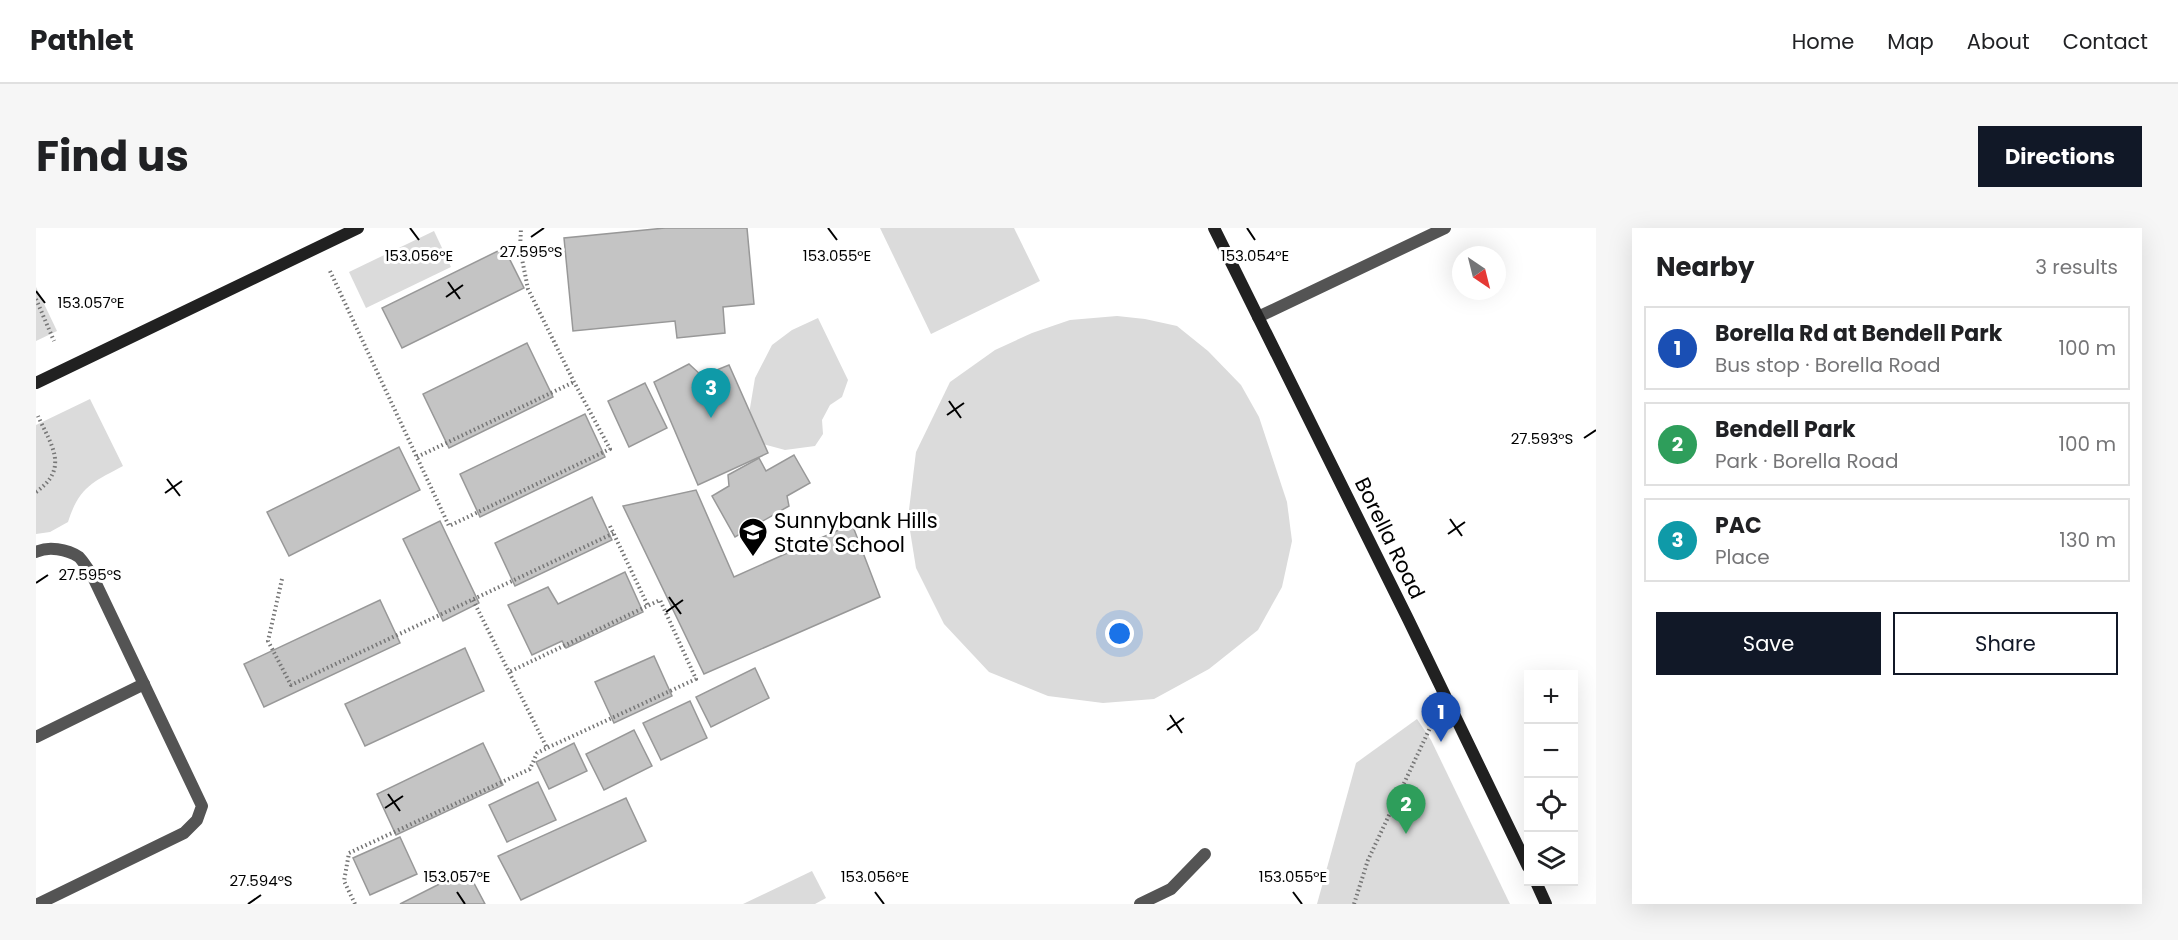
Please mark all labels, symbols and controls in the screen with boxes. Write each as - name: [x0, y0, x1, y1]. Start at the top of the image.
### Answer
- text: Pathlet: [30, 21, 134, 60]
- text: Home: [1792, 27, 1854, 56]
- text: Map: [1887, 27, 1934, 56]
- text: About: [1967, 27, 2030, 56]
- text: Contact: [2063, 27, 2148, 56]
- button: Directions: [1978, 126, 2142, 187]
- text: Find us: [36, 127, 189, 186]
- text: 27.595°S: [499, 241, 563, 262]
- text: 153.056°E: [385, 245, 453, 266]
- text: 153.055°E: [803, 245, 871, 266]
- text: 153.054°E: [1221, 245, 1289, 266]
- north arrow: [1452, 246, 1506, 300]
- text: Nearby: [1656, 249, 1754, 285]
- text: 3 results: [2035, 253, 2118, 281]
- text: 153.057°E: [57, 292, 125, 313]
- text: Borella Rd at Bendell Park: [1715, 318, 2002, 349]
- text: 1: [1674, 334, 1681, 362]
- text: 100 m: [2059, 334, 2116, 362]
- text: Bus stop · Borella Road: [1715, 351, 1940, 379]
- pin: 3: [692, 368, 730, 418]
- text: Bendell Park: [1715, 414, 1856, 445]
- text: 27.593°S: [1511, 428, 1573, 449]
- text: 2: [1672, 430, 1683, 458]
- text: 100 m: [2059, 430, 2116, 458]
- text: Park · Borella Road: [1715, 447, 1898, 475]
- street label: Borella Road: [1348, 472, 1432, 604]
- place label: Sunnybank Hills State School: [774, 506, 938, 559]
- text: PAC: [1715, 510, 1762, 541]
- school or university icon: Sunnybank Hills State School: [737, 516, 769, 558]
- text: 3: [1671, 526, 1684, 554]
- text: 130 m: [2059, 526, 2116, 554]
- text: Place: [1715, 543, 1770, 571]
- text: 27.595°S: [58, 564, 122, 585]
- button: Save: [1656, 612, 1881, 675]
- button: Share: [1893, 612, 2118, 675]
- your location: [1105, 619, 1134, 648]
- map controls: [1524, 670, 1578, 886]
- button: +: [1524, 670, 1578, 724]
- pin: 1: [1422, 692, 1460, 742]
- button: −: [1524, 724, 1578, 778]
- button: locate: [1524, 778, 1578, 832]
- pin: 2: [1386, 784, 1426, 834]
- button: layers: [1524, 832, 1578, 886]
- text: 153.057°E: [423, 866, 491, 887]
- text: 153.056°E: [841, 866, 909, 887]
- text: 153.055°E: [1259, 866, 1327, 887]
- text: 27.594°S: [229, 870, 293, 891]

